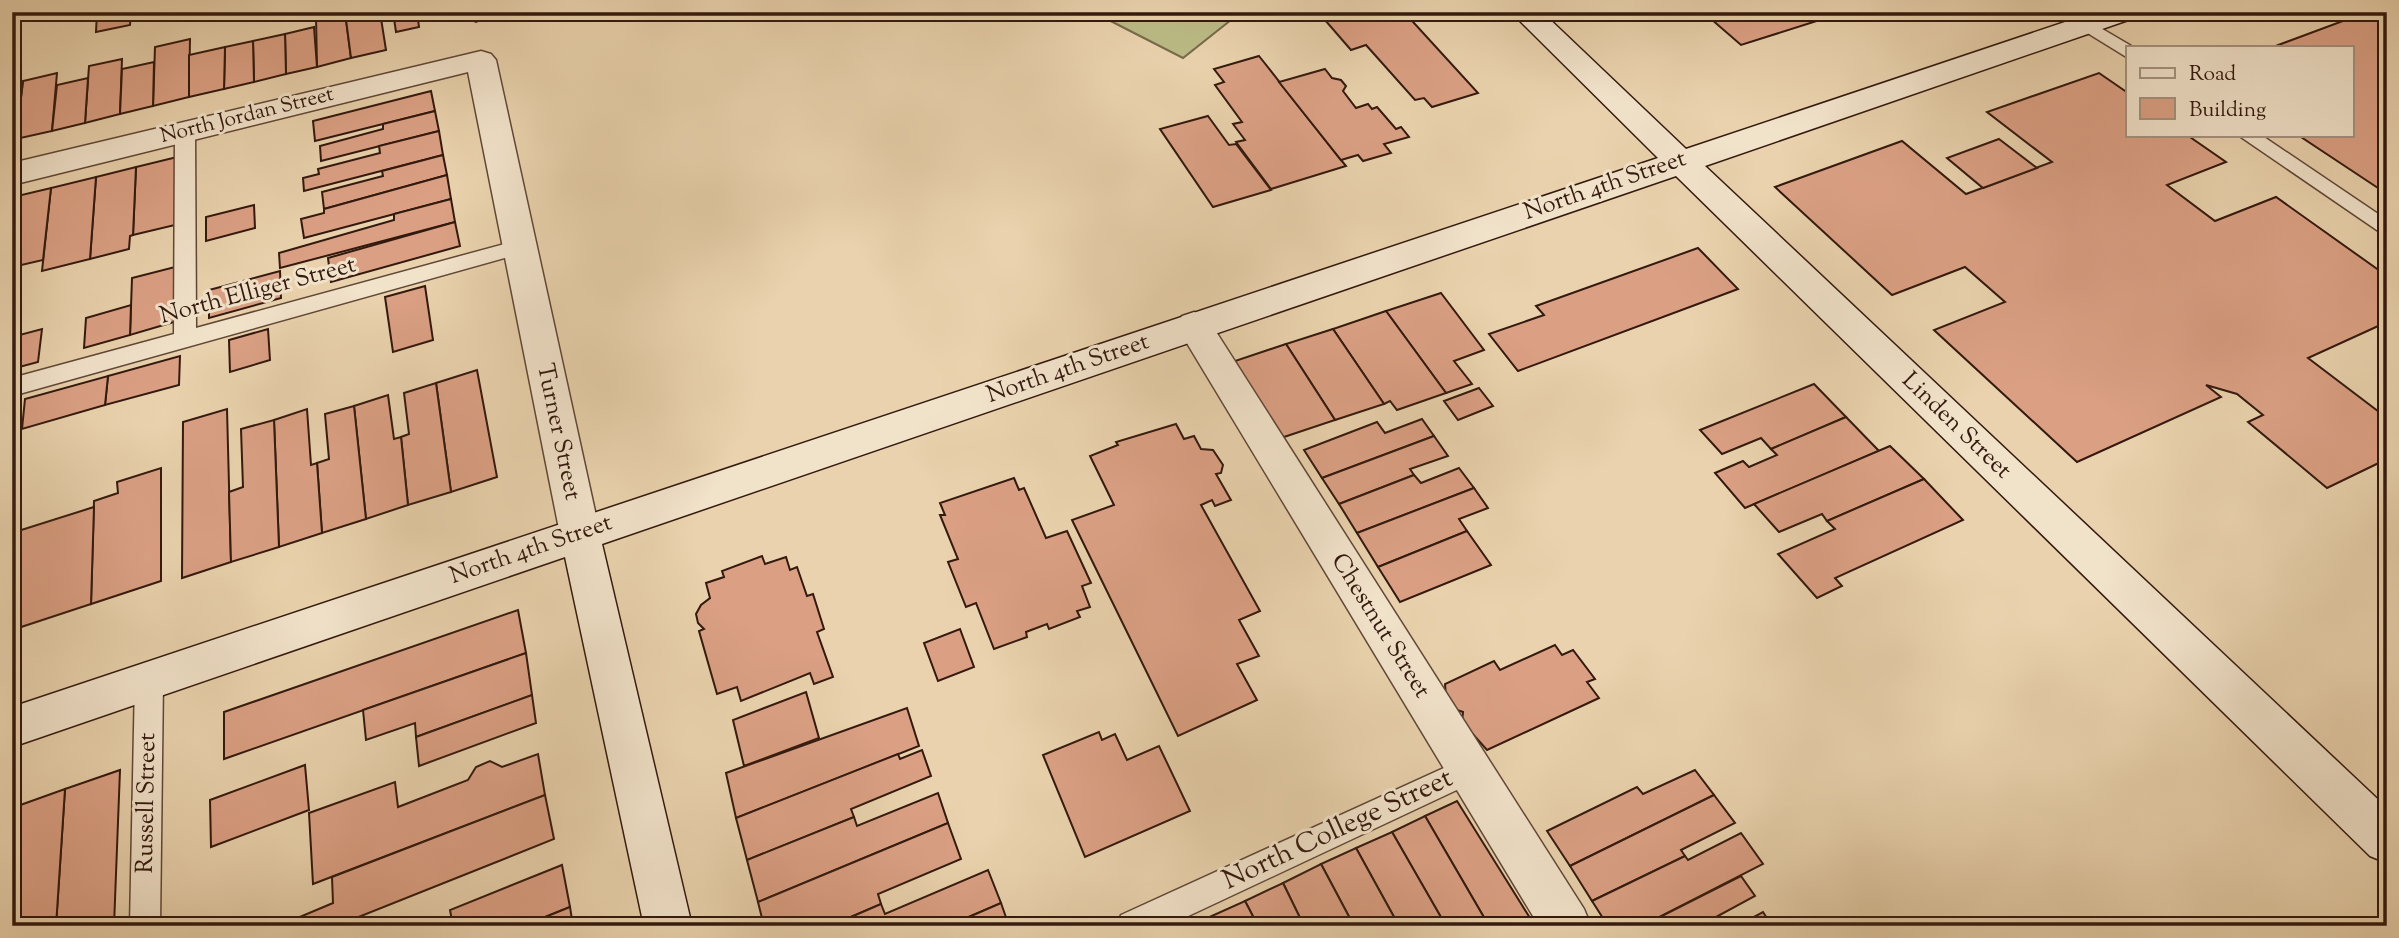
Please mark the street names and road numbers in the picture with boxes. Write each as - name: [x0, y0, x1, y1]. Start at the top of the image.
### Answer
- street label: North Jordan Street: [157, 80, 337, 152]
- street label: North 4th Street: [1519, 142, 1691, 230]
- street label: North Elliger Street: [156, 248, 360, 334]
- street label: North 4th Street: [982, 325, 1154, 413]
- street label: Turner Street: [527, 361, 589, 503]
- street label: Linden Street: [1893, 365, 2019, 487]
- street label: North 4th Street: [445, 506, 617, 594]
- street label: Chestnut Street: [1322, 547, 1438, 705]
- street label: Russell Street: [129, 732, 165, 874]
- street label: North College Street: [1216, 759, 1460, 901]

